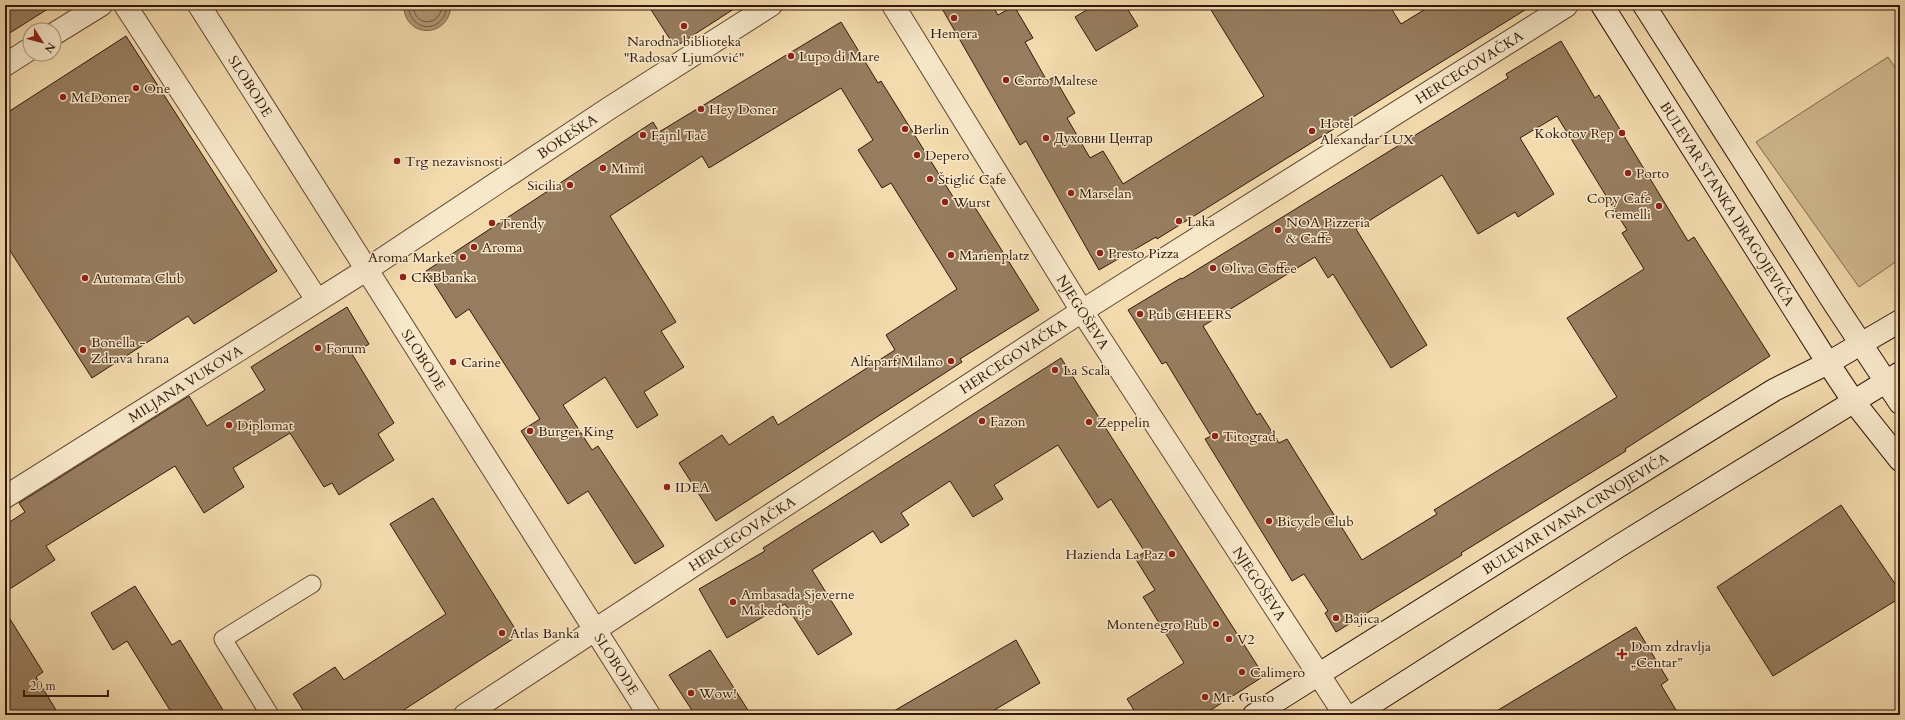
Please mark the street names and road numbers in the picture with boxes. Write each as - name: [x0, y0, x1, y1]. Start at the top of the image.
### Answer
- street label: HERCEGOVAČKA: [1412, 26, 1527, 109]
- street label: SLOBODE: [223, 52, 277, 121]
- street label: BULEVAR STANKA DRAGOJEVIĆA: [1655, 98, 1799, 310]
- street label: BOKEŠKA: [534, 110, 601, 163]
- street label: NJEGOŠEVA: [1052, 271, 1113, 353]
- street label: HERCEGOVAČKA: [956, 315, 1070, 399]
- street label: SLOBODE: [397, 326, 450, 395]
- street label: MILJANA VUKOVA: [125, 341, 246, 427]
- street label: BULEVAR IVANA CRNOJEVIĆA: [1479, 449, 1672, 579]
- street label: HERCEGOVAČKA: [685, 492, 799, 576]
- street label: NJEGOŠEVA: [1228, 543, 1290, 625]
- street label: SLOBODE: [590, 630, 643, 699]

